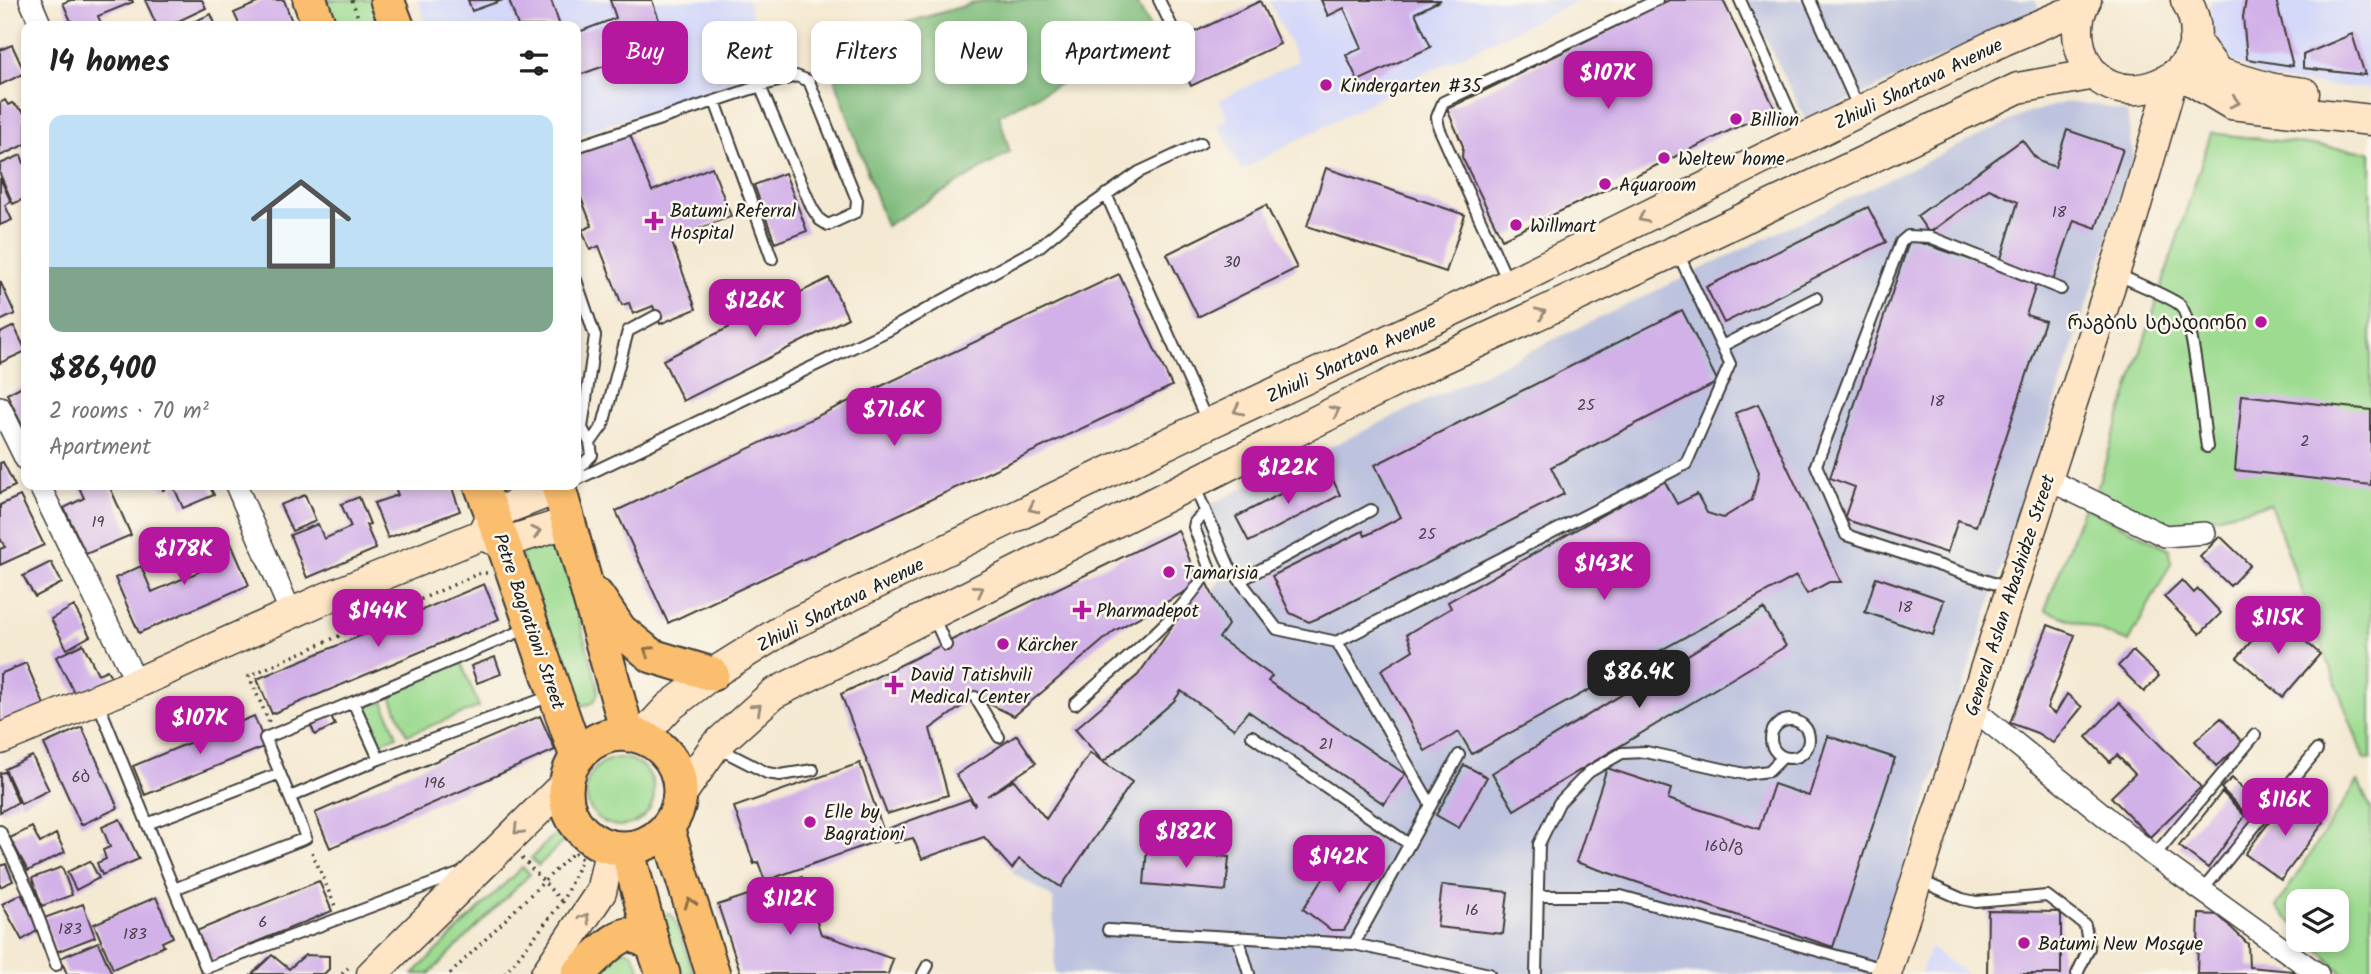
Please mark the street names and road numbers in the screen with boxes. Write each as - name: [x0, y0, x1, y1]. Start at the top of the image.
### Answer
- street label: Zhiuli Shartava Avenue: [1829, 31, 2009, 139]
- street label: Zhiuli Shartava Avenue: [1262, 307, 1442, 412]
- street label: General Aslan Abashidze Street: [1958, 470, 2064, 720]
- street label: Petre Bagrationi Street: [484, 529, 573, 715]
- street label: Zhiuli Shartava Avenue: [752, 550, 930, 661]

